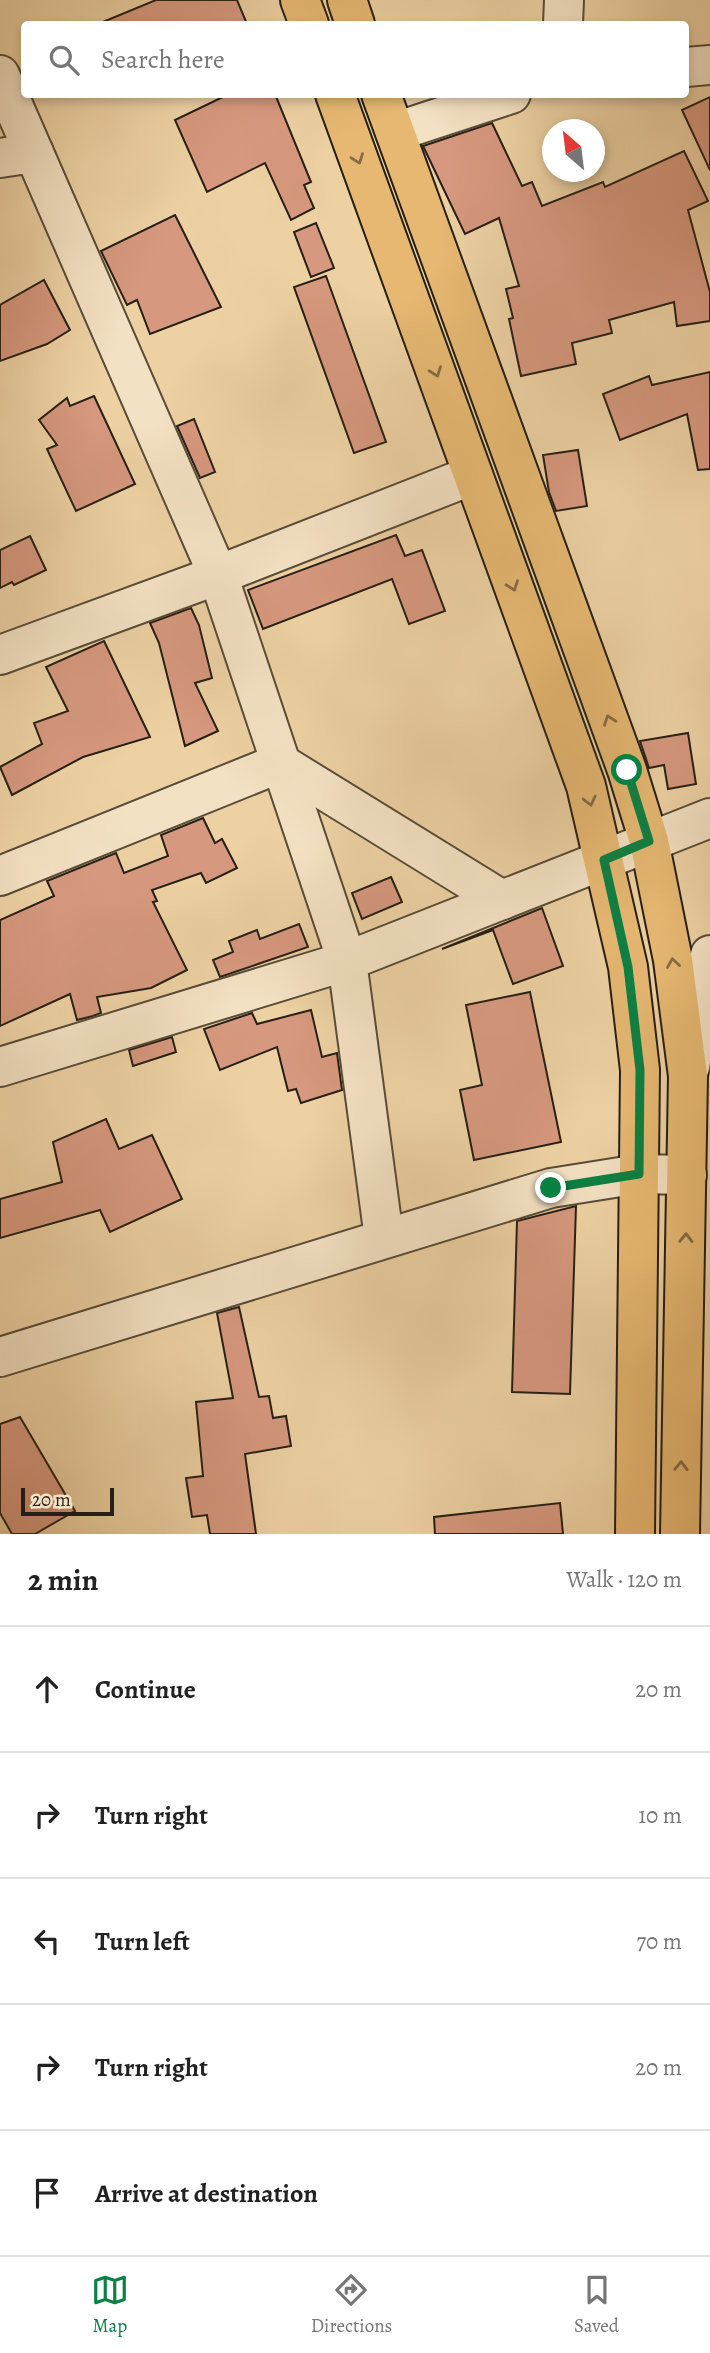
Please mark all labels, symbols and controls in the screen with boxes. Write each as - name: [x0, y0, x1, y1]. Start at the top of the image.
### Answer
- search box: [21, 21, 689, 98]
- icon: search: [45, 41, 83, 79]
- text: Search here: [101, 42, 225, 77]
- north arrow: [542, 119, 605, 182]
- one-way arrow: [350, 152, 364, 164]
- one-way arrow: [427, 366, 441, 378]
- one-way arrow: [505, 580, 519, 592]
- one-way arrow: [603, 714, 617, 726]
- route start: [611, 754, 642, 785]
- one-way arrow: [582, 794, 596, 806]
- one-way arrow: [666, 957, 681, 969]
- route end: [535, 1172, 566, 1203]
- one-way arrow: [678, 1233, 693, 1244]
- one-way arrow: [674, 1460, 689, 1471]
- scale bar: [21, 1485, 114, 1517]
- text: 20 m: [32, 1487, 71, 1513]
- text: 2 min: [28, 1560, 98, 1600]
- text: Walk · 120 m: [566, 1564, 682, 1595]
- icon: ahead: [28, 1670, 66, 1708]
- text: Continue: [95, 1672, 196, 1707]
- text: 20 m: [635, 1674, 682, 1705]
- icon: right: [28, 1796, 66, 1834]
- text: Turn right: [95, 1798, 208, 1833]
- text: 10 m: [638, 1800, 682, 1831]
- icon: left: [28, 1922, 66, 1960]
- text: Turn left: [95, 1924, 190, 1959]
- text: 70 m: [636, 1926, 682, 1957]
- icon: right: [28, 2048, 66, 2086]
- text: Turn right: [95, 2050, 208, 2085]
- text: 20 m: [635, 2052, 682, 2083]
- icon: arrive: [28, 2174, 66, 2212]
- text: Arrive at destination: [95, 2176, 318, 2211]
- tab: Map: [91, 2271, 129, 2339]
- tab: Directions: [311, 2271, 392, 2339]
- tab: Saved: [574, 2271, 619, 2339]

